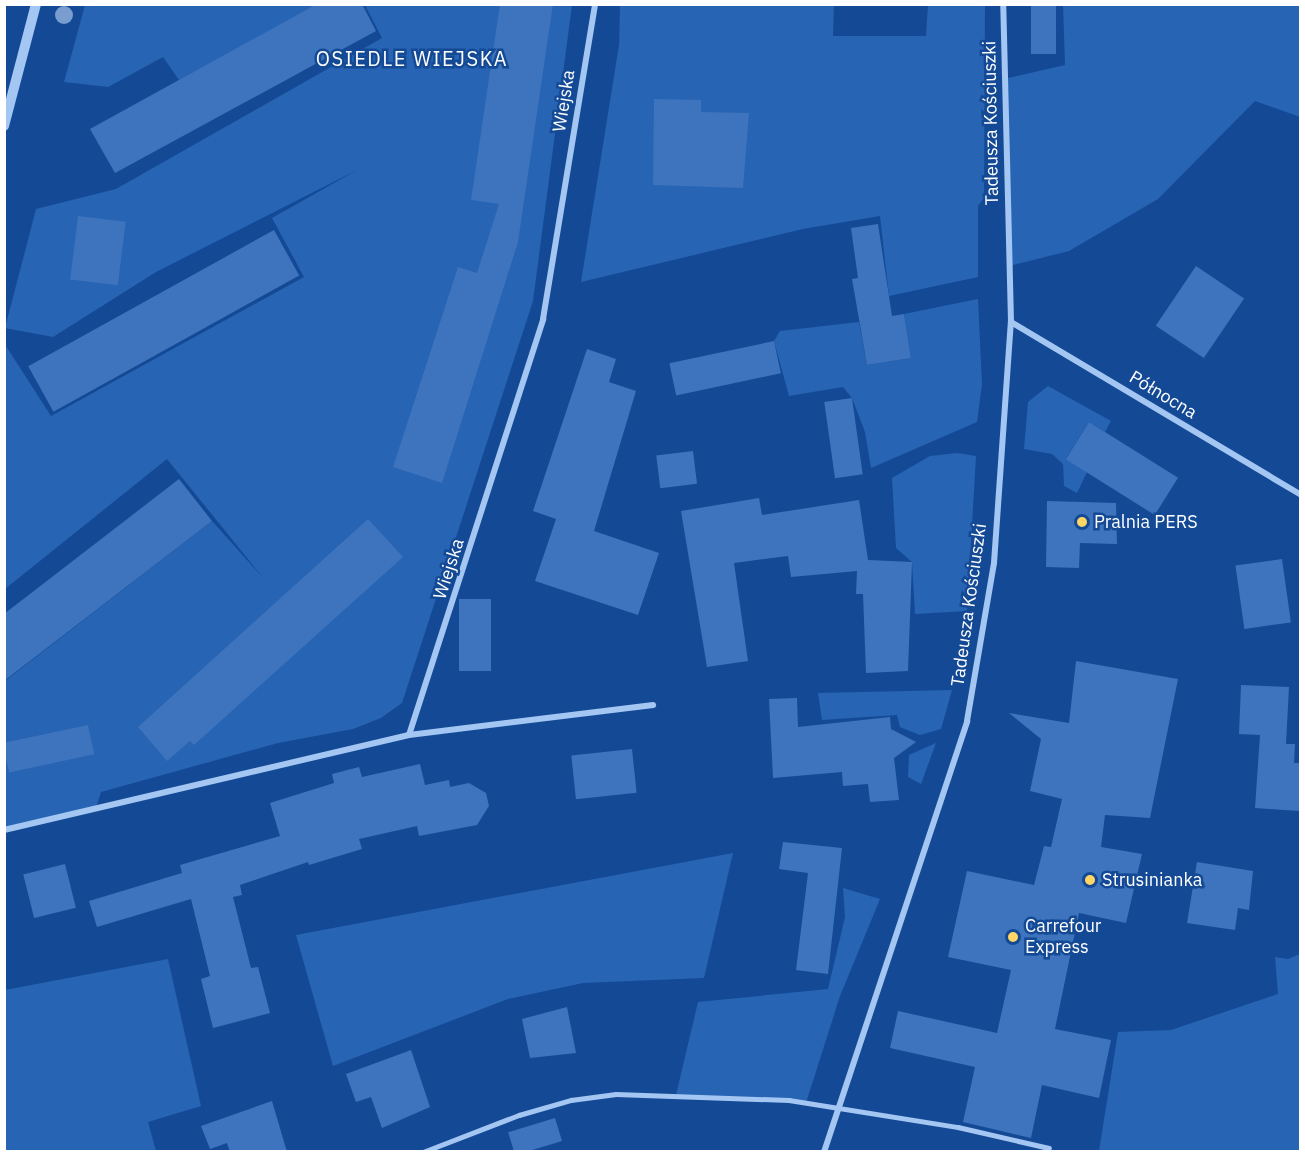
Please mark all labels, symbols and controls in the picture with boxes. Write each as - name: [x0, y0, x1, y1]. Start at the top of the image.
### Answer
- street label: Tadeusza Kościuszki: [979, 41, 1003, 205]
- district label: OSIEDLE WIEJSKA: [316, 46, 508, 70]
- street label: Wiejska: [548, 68, 580, 134]
- street label: Północna: [1125, 366, 1201, 424]
- place label: Pralnia PERS: [1094, 511, 1198, 533]
- marker: Pralnia PERS: [1075, 515, 1089, 529]
- street label: Tadeusza Kościuszki: [947, 522, 991, 688]
- street label: Wiejska: [429, 536, 469, 602]
- place label: Strusinianka: [1102, 869, 1202, 891]
- marker: Strusinianka: [1083, 873, 1097, 887]
- place label: Carrefour Express: [1025, 916, 1101, 958]
- marker: Carrefour Express: [1006, 930, 1020, 944]

